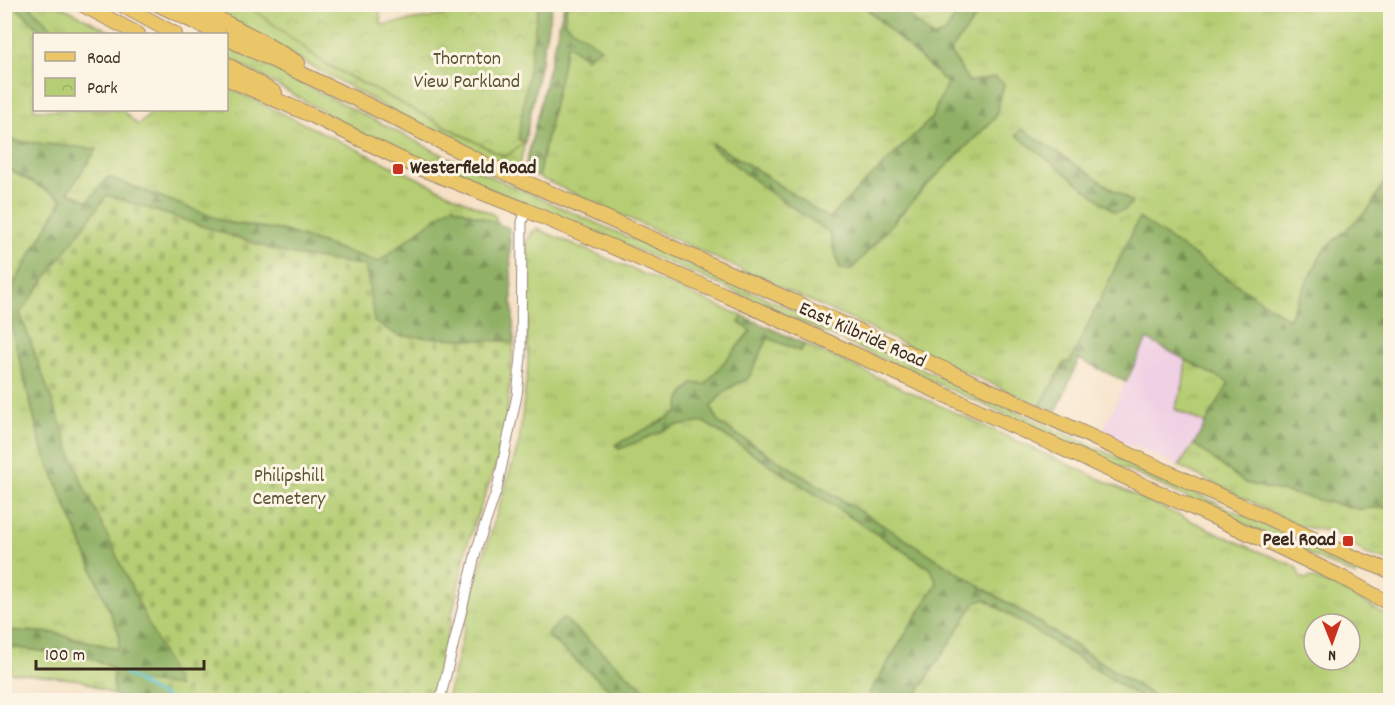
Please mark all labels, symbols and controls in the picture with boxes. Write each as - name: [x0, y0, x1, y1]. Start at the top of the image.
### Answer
- legend: [33, 33, 228, 111]
- park label: Thornton View Parkland: [414, 46, 520, 97]
- text: Road: [87, 47, 121, 72]
- text: Park: [87, 77, 118, 102]
- place label: Westerfield Road: [410, 155, 536, 183]
- marker: Westerfield Road: [391, 162, 405, 176]
- street label: East Kilbride Road: [794, 295, 930, 377]
- park label: Philipshill Cemetery: [253, 463, 326, 514]
- place label: Peel Road: [1263, 527, 1336, 555]
- marker: Peel Road: [1341, 534, 1355, 548]
- north arrow: [1302, 612, 1362, 672]
- scale bar: [36, 633, 204, 671]
- text: N: [1328, 643, 1336, 666]
- text: 100 m: [45, 644, 85, 669]

